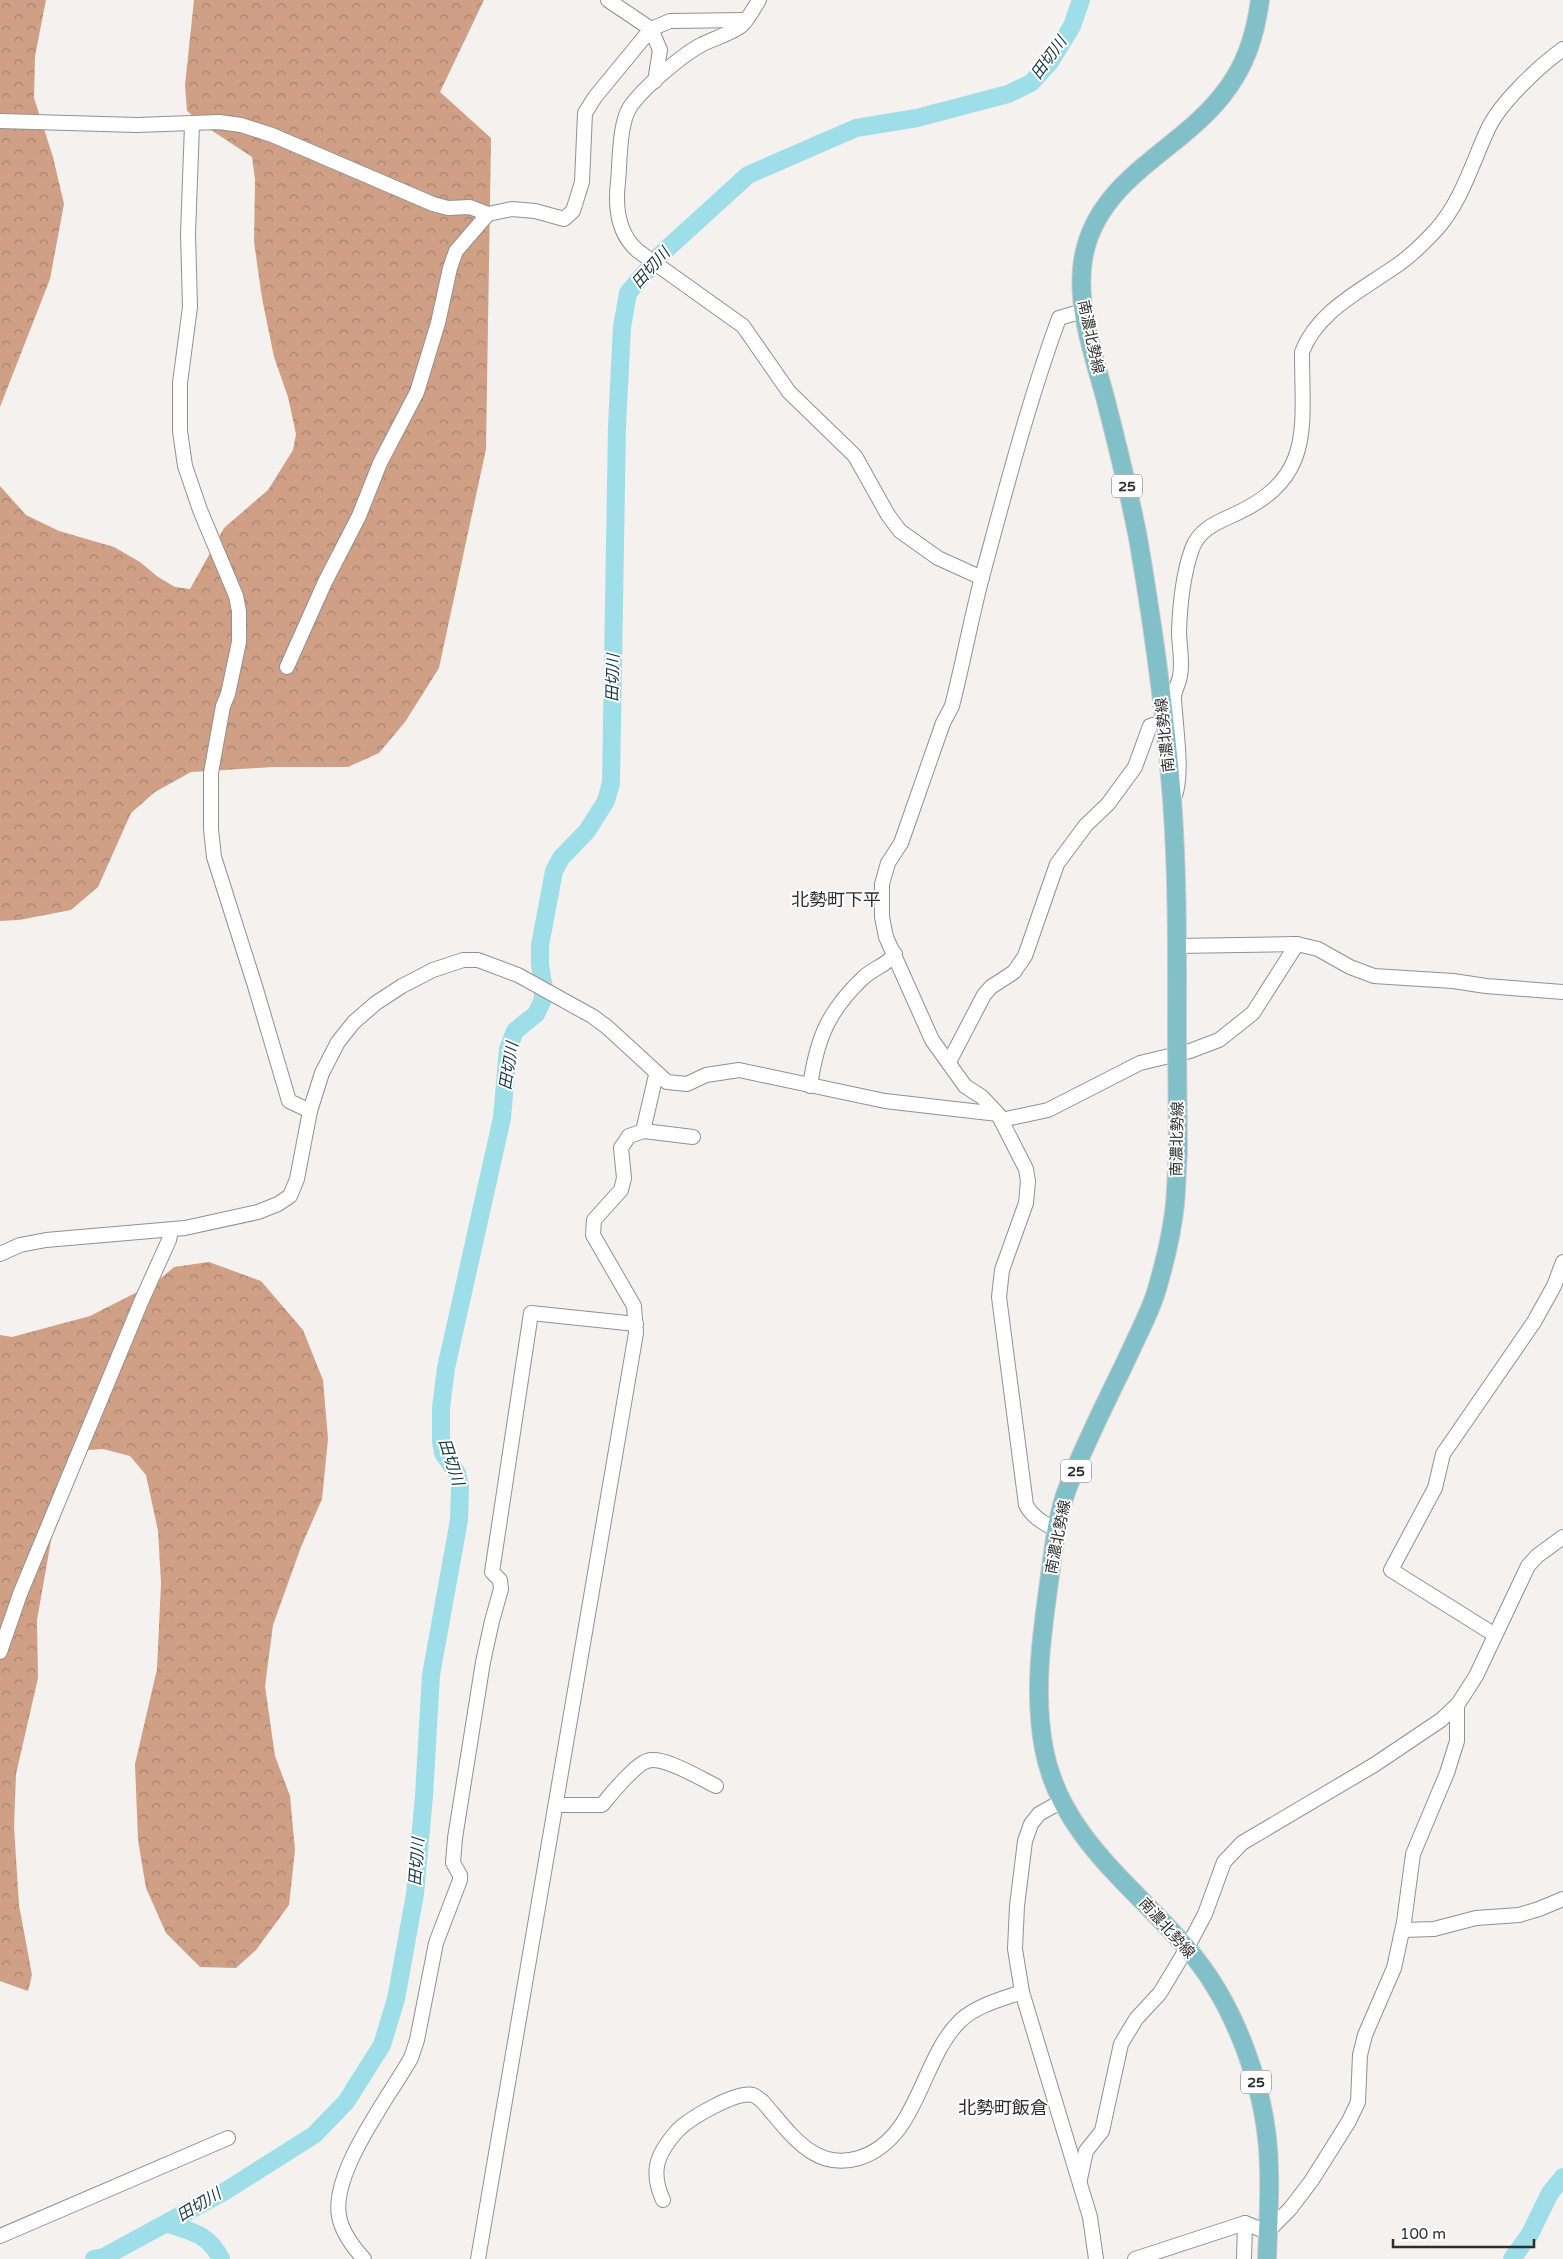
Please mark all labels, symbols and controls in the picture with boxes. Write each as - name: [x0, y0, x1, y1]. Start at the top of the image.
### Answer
- water label: 田切川: [1027, 31, 1072, 83]
- water label: 田切川: [628, 242, 676, 293]
- street label: 南濃北勢線: [1074, 298, 1108, 376]
- road number: 25: [1112, 474, 1142, 498]
- water label: 田切川: [603, 652, 623, 702]
- street label: 南濃北勢線: [1152, 697, 1178, 773]
- district label: 北勢町下平: [791, 889, 881, 911]
- water label: 田切川: [495, 1039, 523, 1091]
- street label: 南濃北勢線: [1167, 1101, 1187, 1177]
- water label: 田切川: [434, 1436, 469, 1490]
- road number: 25: [1061, 1460, 1091, 1482]
- street label: 南濃北勢線: [1042, 1498, 1074, 1576]
- water label: 田切川: [405, 1835, 429, 1887]
- street label: 南濃北勢線: [1135, 1894, 1199, 1962]
- road number: 25: [1241, 2070, 1271, 2094]
- district label: 北勢町飯倉: [958, 2097, 1048, 2119]
- water label: 田切川: [173, 2183, 226, 2226]
- scale bar: [1393, 2216, 1534, 2248]
- text: 100 m: [1400, 2225, 1446, 2243]

